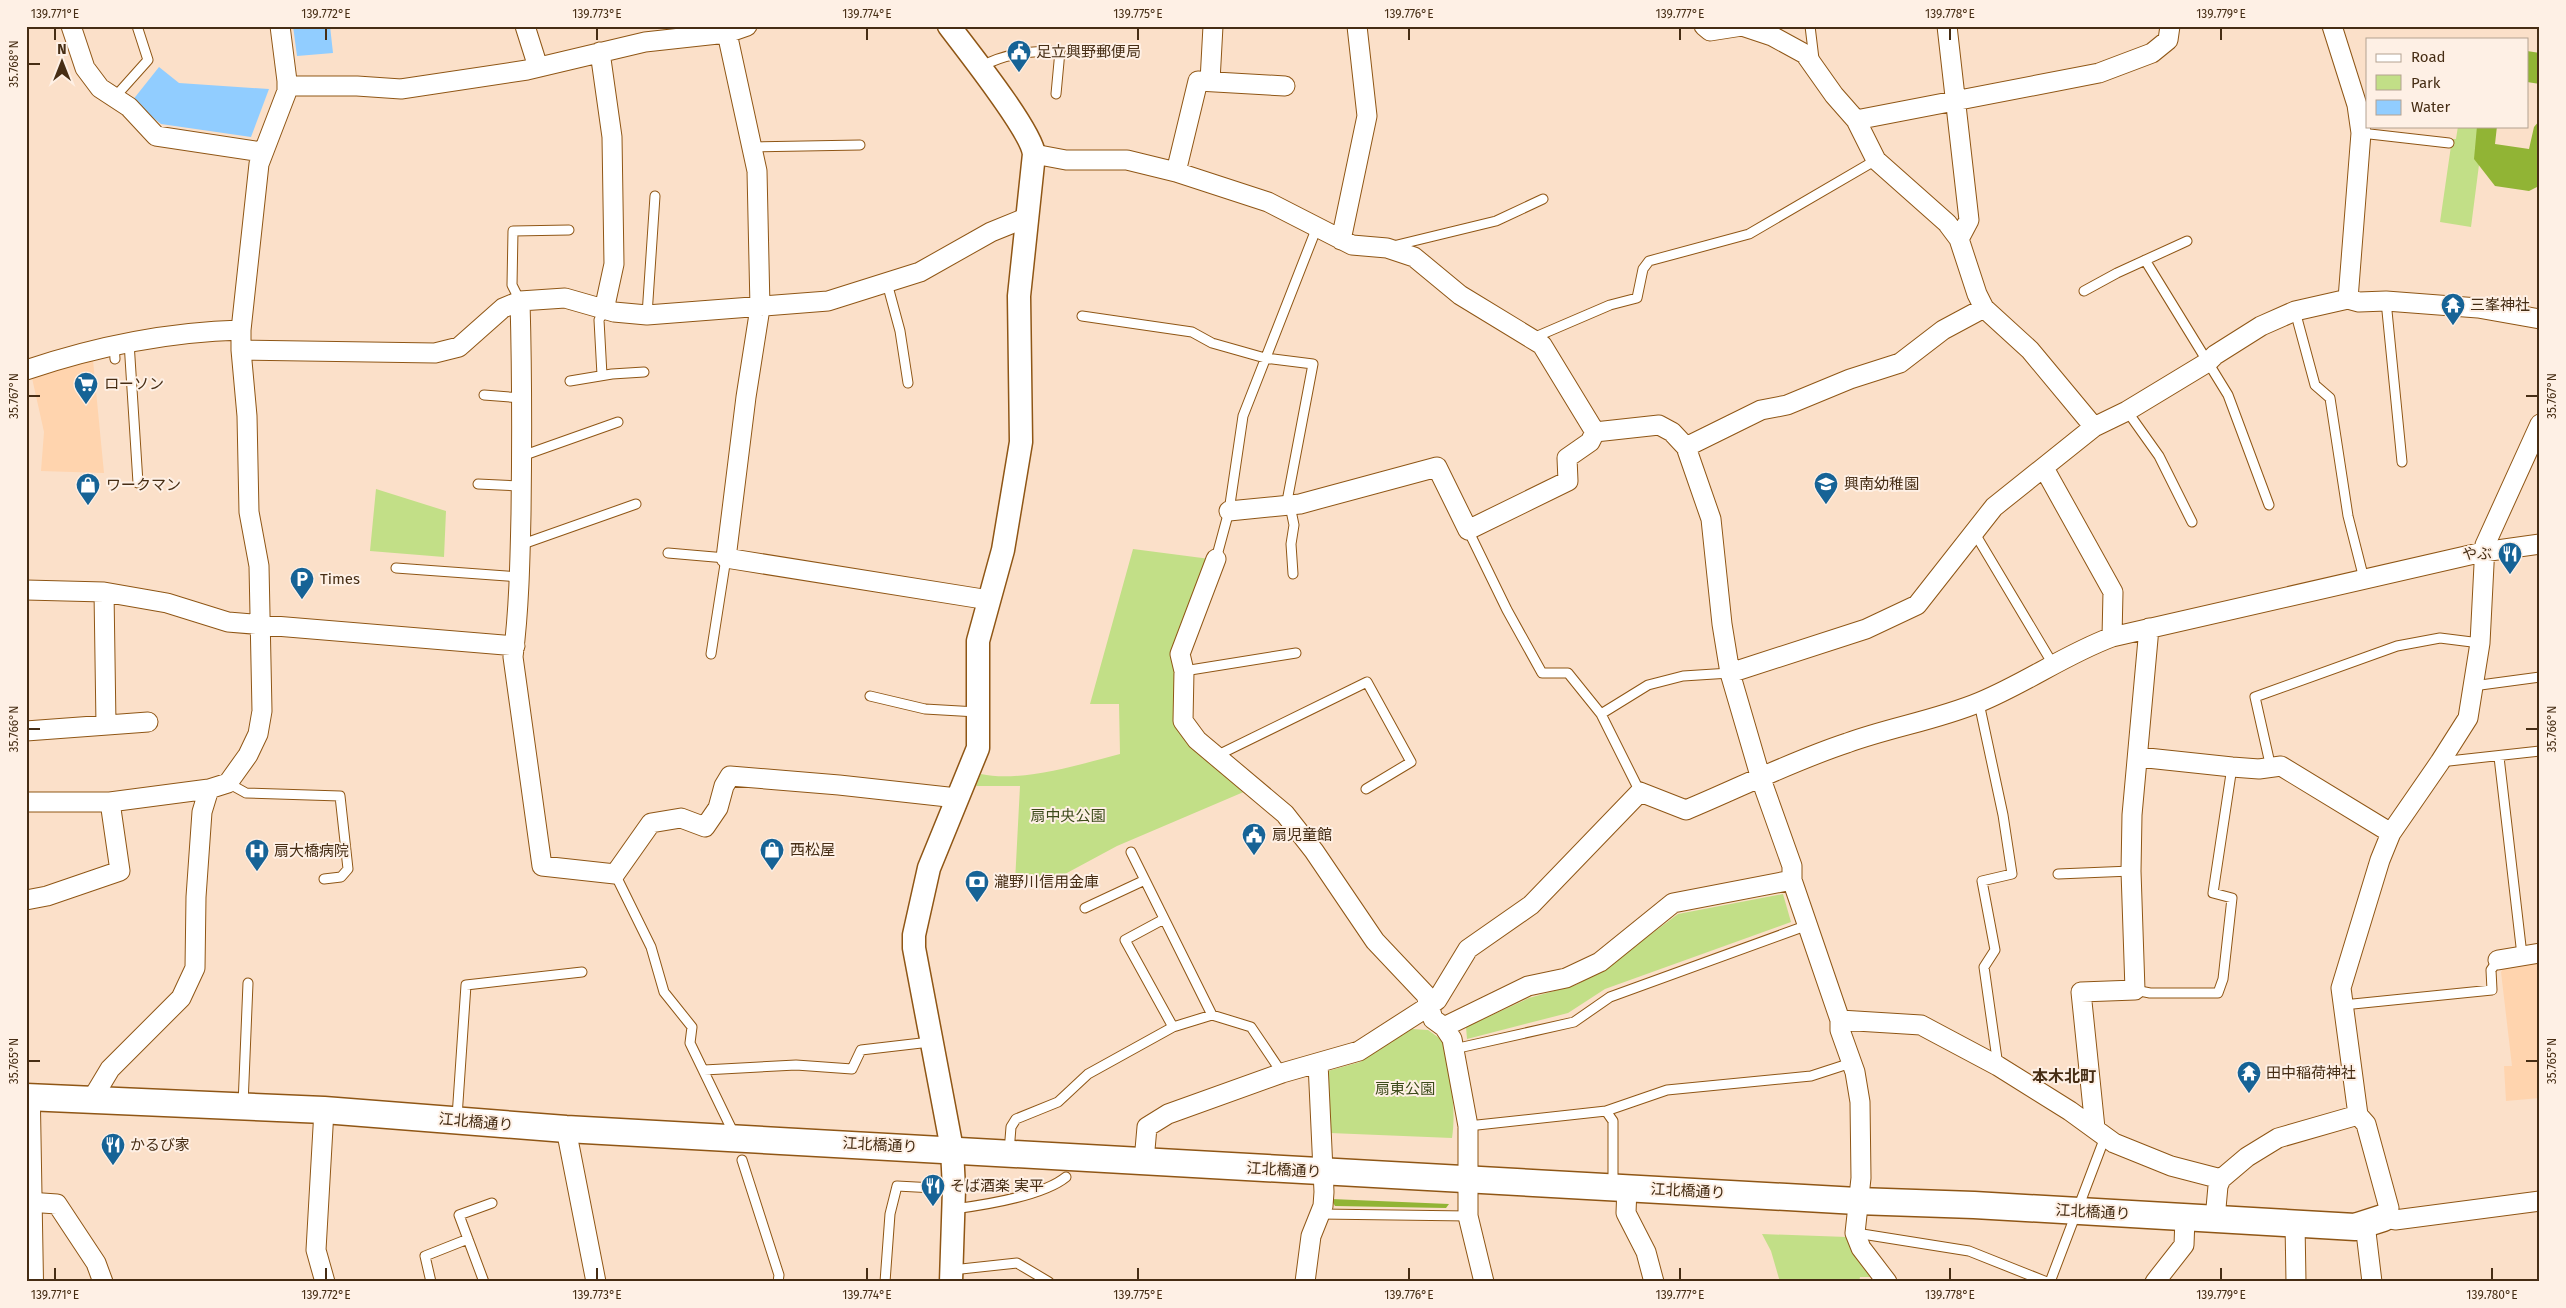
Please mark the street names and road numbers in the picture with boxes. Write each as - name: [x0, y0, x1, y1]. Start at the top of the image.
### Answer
- street label: 江北橋通り: [438, 1110, 514, 1134]
- street label: 江北橋通り: [842, 1134, 918, 1156]
- street label: 江北橋通り: [1246, 1159, 1322, 1181]
- street label: 江北橋通り: [1650, 1180, 1726, 1202]
- street label: 江北橋通り: [2055, 1201, 2131, 1223]

